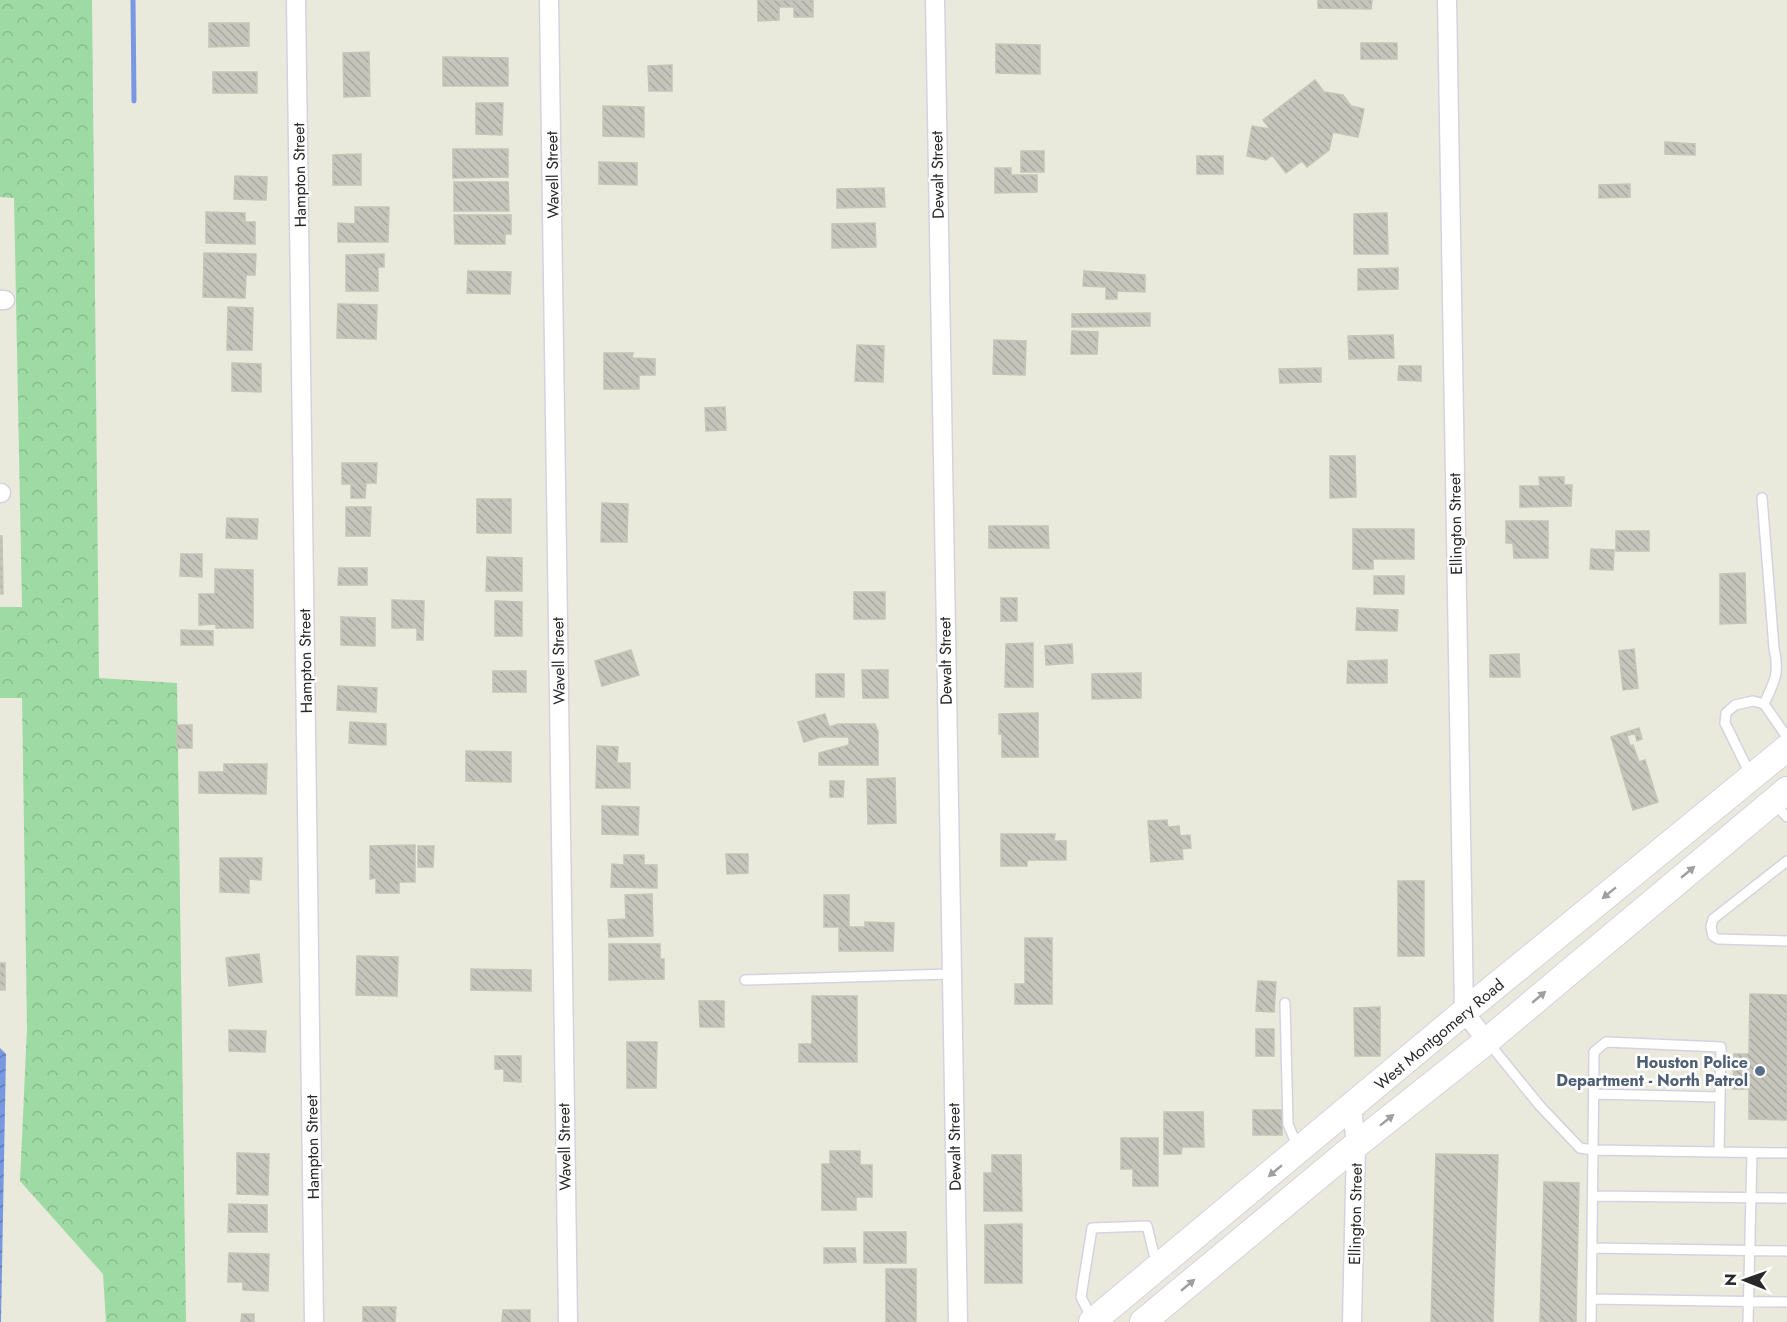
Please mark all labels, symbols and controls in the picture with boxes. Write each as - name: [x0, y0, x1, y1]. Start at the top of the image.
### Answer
- street label: Hampton Street: [287, 122, 312, 228]
- street label: Wavell Street: [540, 131, 565, 219]
- street label: Dewalt Street: [925, 131, 950, 219]
- street label: Ellington Street: [1443, 473, 1468, 575]
- street label: Hampton Street: [293, 608, 318, 714]
- street label: Wavell Street: [546, 617, 571, 705]
- street label: Dewalt Street: [933, 617, 958, 705]
- one-way arrow: [1680, 866, 1695, 879]
- one-way arrow: [1601, 886, 1616, 899]
- street label: West Montgomery Road: [1370, 973, 1509, 1095]
- one-way arrow: [1531, 991, 1547, 1004]
- place label: Houston Police Department - North Patrol: [1556, 1051, 1748, 1092]
- marker: Houston Police Department - North Patrol: [1753, 1064, 1767, 1078]
- street label: Hampton Street: [300, 1094, 325, 1200]
- street label: Wavell Street: [552, 1103, 577, 1191]
- street label: Dewalt Street: [942, 1103, 967, 1191]
- one-way arrow: [1379, 1114, 1395, 1127]
- street label: Ellington Street: [1343, 1163, 1368, 1265]
- one-way arrow: [1267, 1164, 1282, 1177]
- north arrow: [1715, 1250, 1775, 1310]
- text: N: [1719, 1273, 1742, 1286]
- one-way arrow: [1180, 1278, 1196, 1291]

